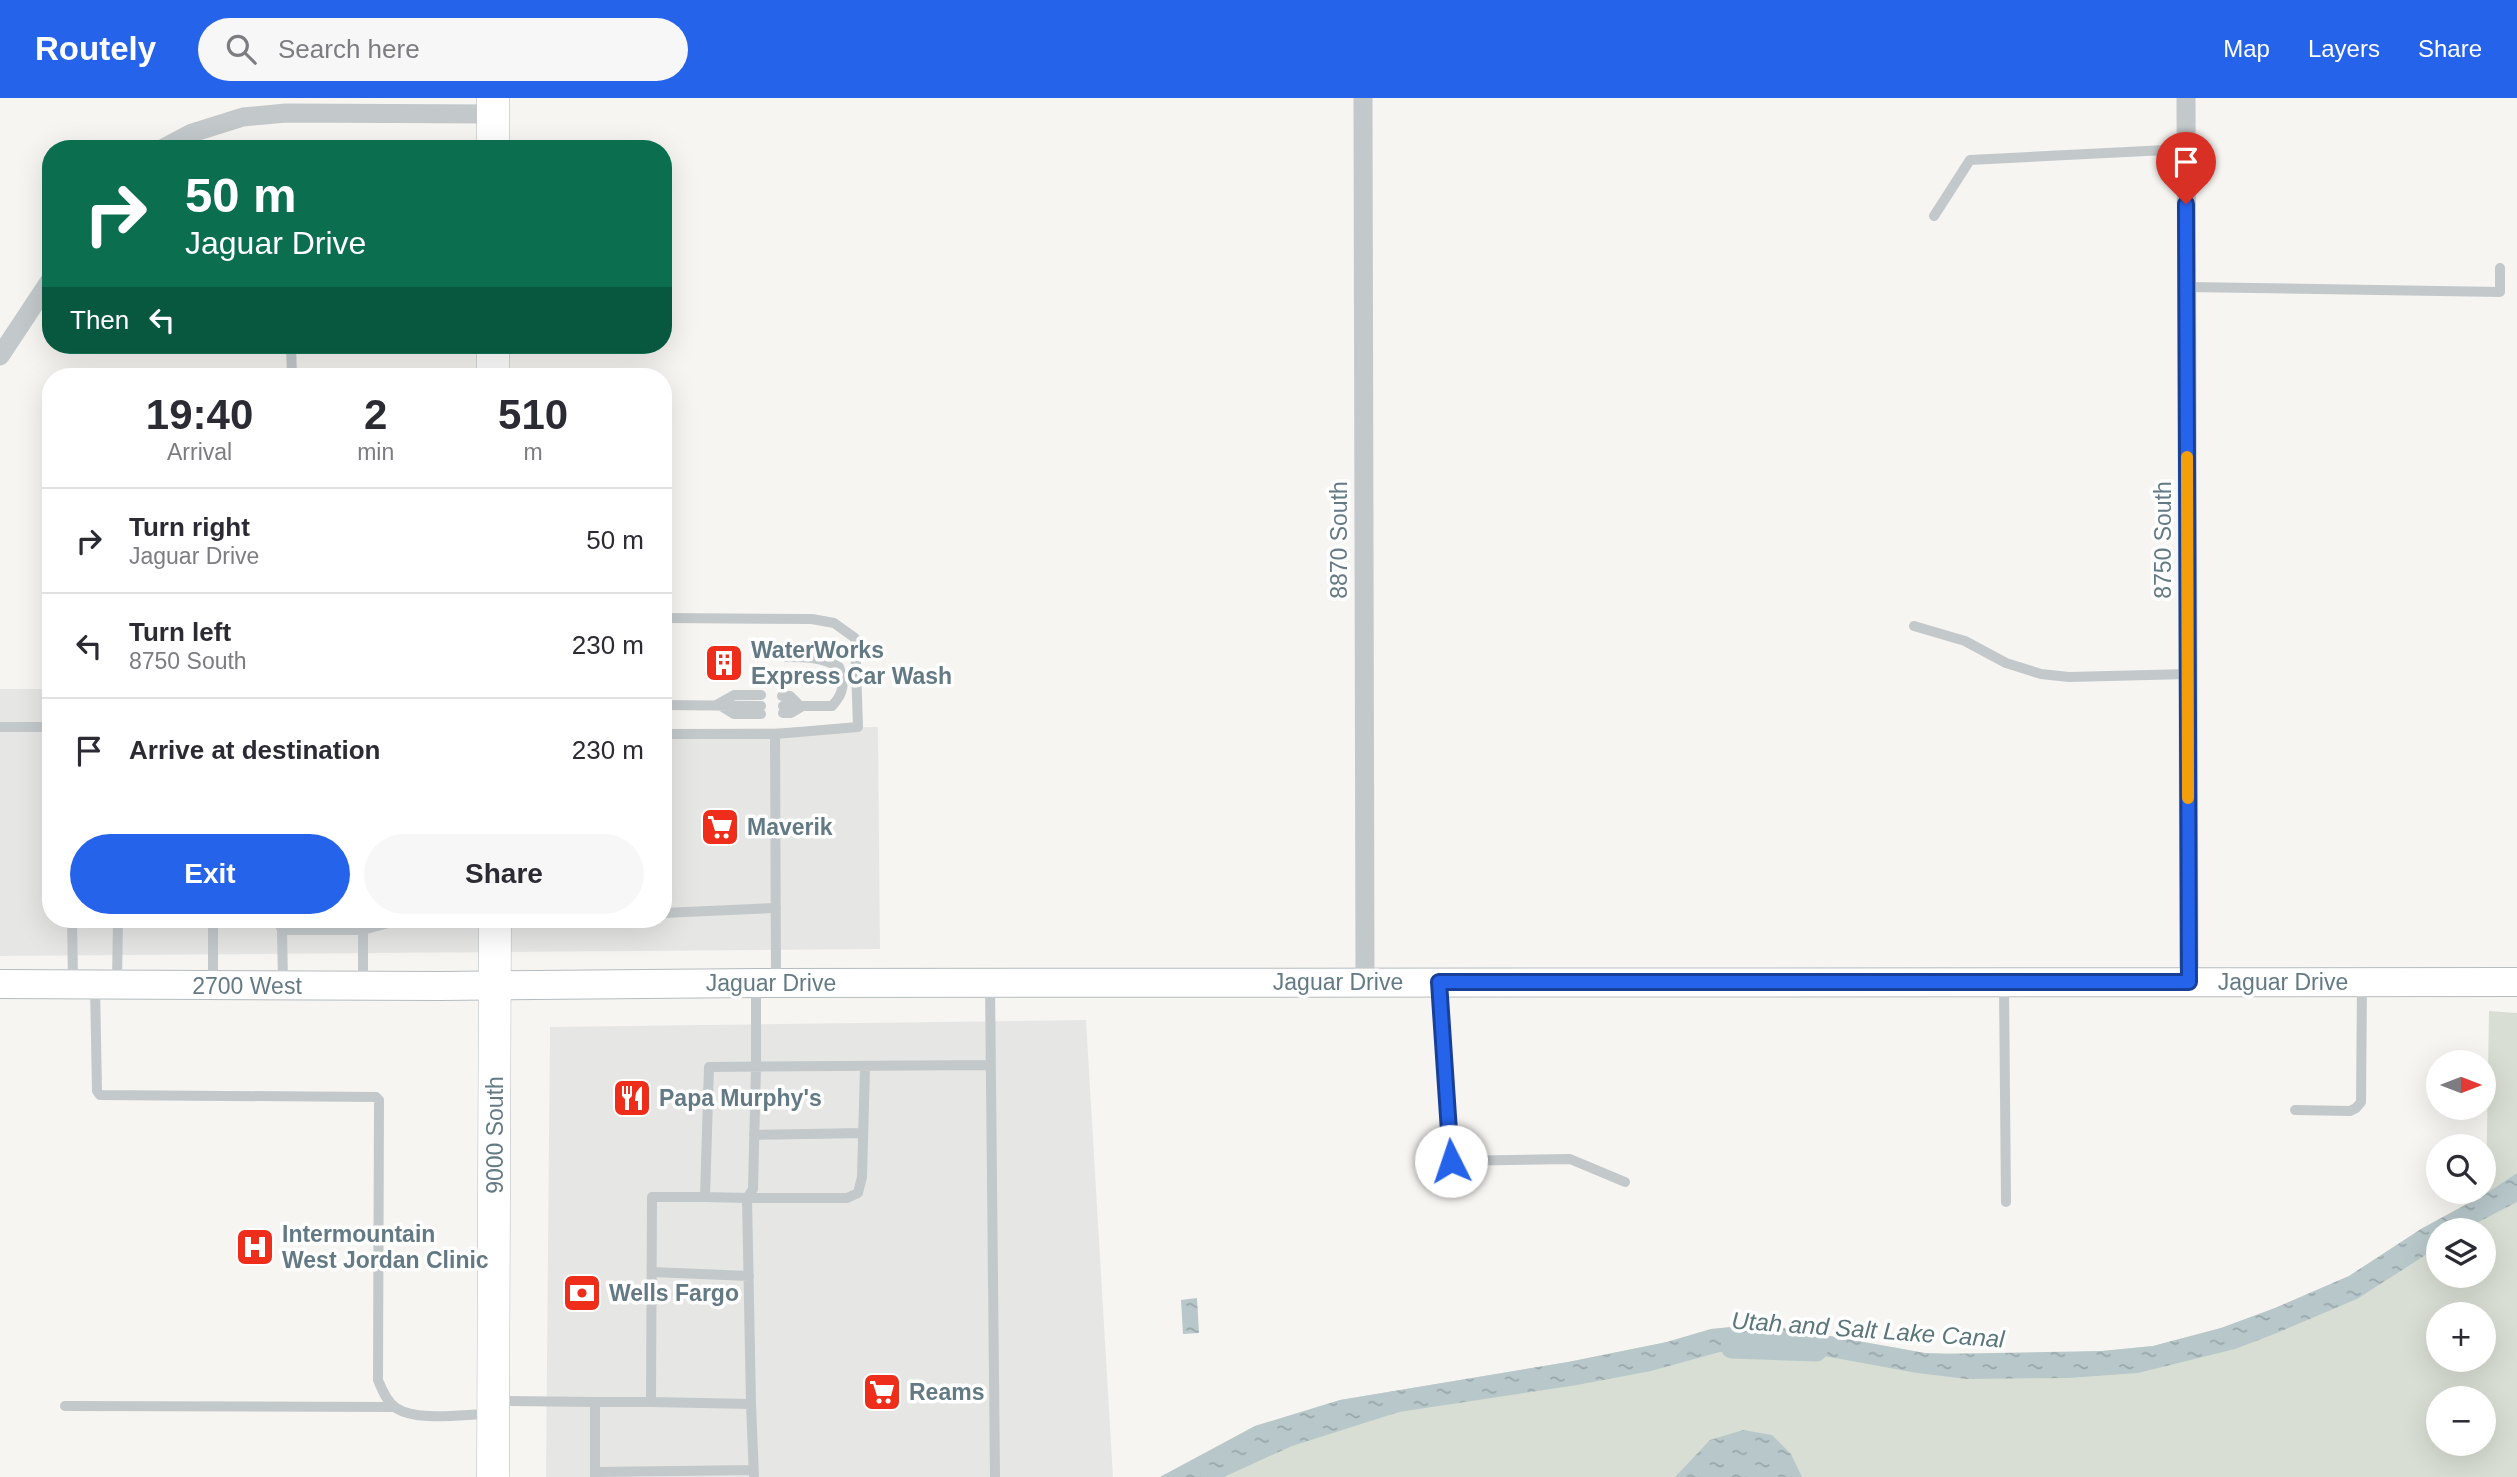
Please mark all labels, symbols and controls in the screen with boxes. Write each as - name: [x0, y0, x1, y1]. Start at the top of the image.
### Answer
- search box: [198, 18, 688, 81]
- text: Routely: [35, 30, 156, 67]
- icon: search: [222, 30, 260, 68]
- text: Search here: [278, 34, 420, 64]
- text: Map: [2223, 35, 2270, 62]
- text: Layers: [2308, 35, 2380, 62]
- text: Share: [2418, 35, 2482, 62]
- pin: [2156, 132, 2216, 204]
- icon: arrive: [2167, 143, 2205, 181]
- icon: right: [70, 168, 161, 259]
- text: 50 m: [185, 168, 297, 222]
- text: Jaguar Drive: [185, 225, 366, 261]
- icon: left: [143, 301, 181, 339]
- text: Then: [70, 305, 129, 335]
- text: 19:40: [146, 391, 253, 438]
- text: 2: [364, 391, 387, 438]
- text: 510: [498, 391, 568, 438]
- text: Arrival: [167, 439, 232, 465]
- text: min: [357, 439, 394, 465]
- text: m: [524, 439, 543, 465]
- street label: 8870 South: [1326, 481, 1352, 599]
- street label: 8750 South: [2150, 481, 2176, 599]
- text: Turn right: [129, 512, 250, 542]
- icon: right: [70, 522, 108, 560]
- text: 50 m: [586, 525, 644, 555]
- text: Jaguar Drive: [129, 543, 259, 569]
- text: Turn left: [129, 617, 231, 647]
- icon: left: [70, 627, 108, 665]
- text: 230 m: [572, 630, 644, 660]
- place label: WaterWorks Express Car Wash: [751, 637, 952, 689]
- building icon: WaterWorks Express Car Wash: [703, 642, 745, 684]
- text: 8750 South: [129, 648, 247, 674]
- icon: arrive: [70, 732, 108, 770]
- text: Arrive at destination: [129, 735, 380, 765]
- text: 230 m: [572, 735, 644, 765]
- supermarket icon: Maverik: [699, 806, 741, 848]
- place label: Maverik: [747, 814, 833, 840]
- button: Exit: [70, 834, 350, 914]
- button: Share: [364, 834, 644, 914]
- street label: Jaguar Drive: [1273, 969, 1403, 995]
- street label: Jaguar Drive: [2218, 969, 2348, 995]
- street label: Jaguar Drive: [706, 970, 836, 996]
- street label: 2700 West: [192, 973, 302, 999]
- north arrow: [2426, 1050, 2496, 1120]
- map controls: [2426, 1050, 2496, 1456]
- street label: 9000 South: [482, 1076, 508, 1194]
- restaurant icon: Papa Murphy's: [611, 1077, 653, 1119]
- place label: Papa Murphy's: [659, 1085, 822, 1111]
- position arrow: [1414, 1124, 1488, 1198]
- button: search: [2426, 1134, 2496, 1204]
- button: layers: [2426, 1218, 2496, 1288]
- place label: Intermountain West Jordan Clinic: [282, 1221, 489, 1273]
- hospital icon: Intermountain West Jordan Clinic: [234, 1226, 276, 1268]
- bank icon: Wells Fargo: [561, 1272, 603, 1314]
- place label: Wells Fargo: [609, 1280, 739, 1306]
- button: +: [2426, 1302, 2496, 1372]
- water label: Utah and Salt Lake Canal: [1731, 1306, 2006, 1353]
- supermarket icon: Reams: [861, 1371, 903, 1413]
- place label: Reams: [909, 1379, 984, 1405]
- button: −: [2426, 1386, 2496, 1456]

